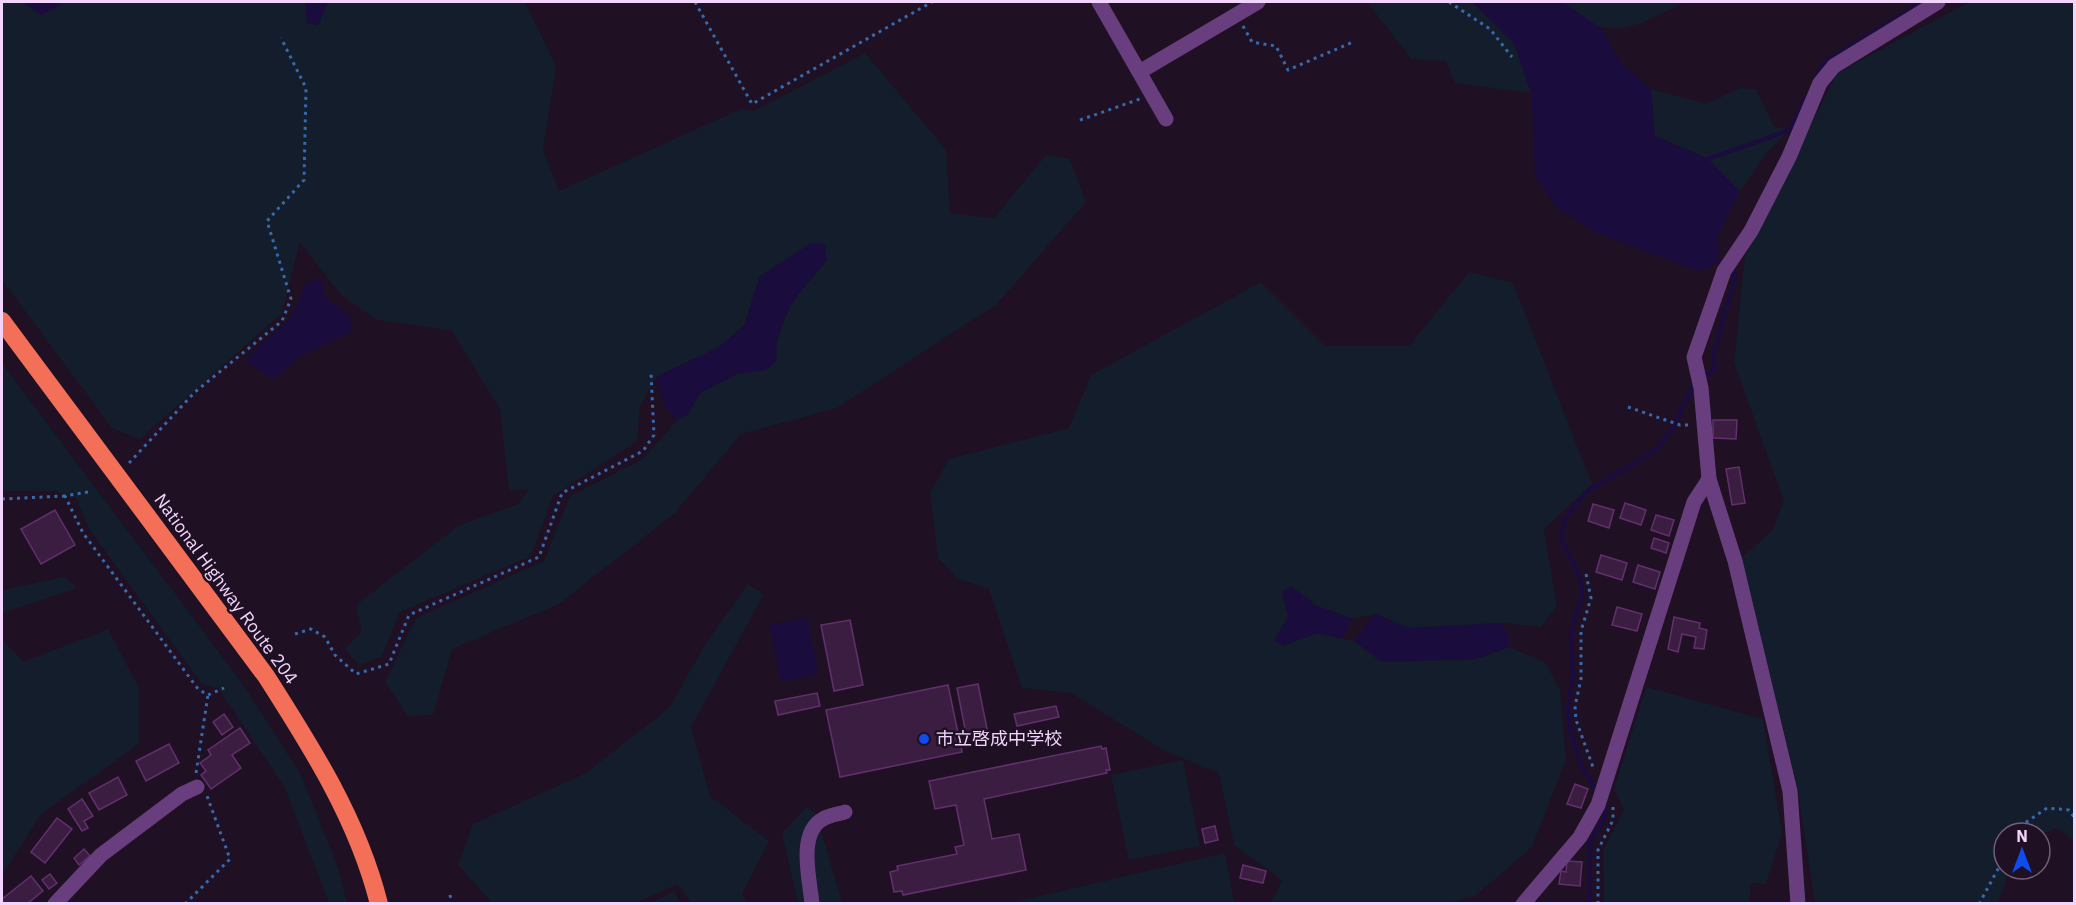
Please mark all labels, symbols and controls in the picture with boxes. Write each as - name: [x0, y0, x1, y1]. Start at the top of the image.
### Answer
- street label: National Highway Route 204: [150, 489, 303, 689]
- place label: 市立啓成中学校: [936, 727, 1062, 750]
- marker: 市立啓成中学校: [917, 732, 931, 746]
- north arrow: [1992, 821, 2052, 881]
- text: N: [2016, 826, 2028, 846]

